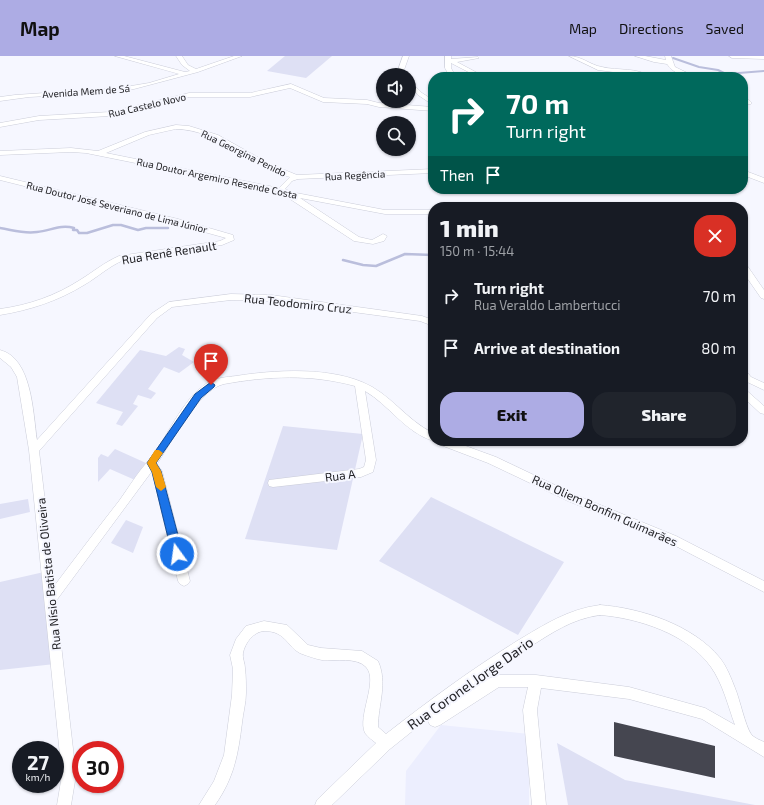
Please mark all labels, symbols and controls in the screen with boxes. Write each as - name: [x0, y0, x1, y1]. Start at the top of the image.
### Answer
- text: Map: [20, 17, 60, 40]
- text: Map: [569, 20, 597, 37]
- text: Directions: [619, 20, 684, 37]
- text: Saved: [706, 20, 744, 37]
- map controls: [376, 68, 416, 156]
- button: sound: [376, 68, 416, 108]
- street label: Avenida Mem de Sá: [42, 82, 130, 100]
- text: 70 m: [506, 86, 569, 120]
- icon: right: [440, 88, 492, 140]
- street label: Rua Castelo Novo: [107, 90, 187, 120]
- button: search: [376, 116, 416, 156]
- text: Turn right: [506, 120, 586, 142]
- street label: Rua Georgina Penido: [199, 127, 289, 179]
- street label: Rua Doutor Argemiro Resende Costa: [136, 155, 298, 201]
- icon: arrive: [482, 164, 504, 186]
- text: Then: [440, 166, 474, 184]
- street label: Rua Regência: [324, 167, 386, 183]
- street label: Rua Doutor José Severiano de Lima Júnior: [25, 179, 209, 235]
- text: 1 min: [440, 213, 499, 242]
- button: close: [694, 215, 736, 257]
- street label: Rua Renê Renault: [121, 238, 218, 266]
- text: 150 m · 15:44: [440, 243, 514, 259]
- text: Turn right: [474, 279, 544, 297]
- icon: right: [440, 285, 462, 307]
- text: 70 m: [703, 287, 736, 305]
- street label: Rua Teodomiro Cruz: [244, 290, 352, 316]
- text: Rua Veraldo Lambertucci: [474, 297, 621, 313]
- icon: arrive: [440, 337, 462, 359]
- text: Arrive at destination: [474, 339, 620, 357]
- text: 80 m: [701, 339, 736, 357]
- pin: [194, 344, 228, 385]
- icon: arrive: [200, 350, 222, 372]
- button: Exit: [440, 392, 584, 438]
- button: Share: [592, 392, 736, 438]
- street label: Rua A: [324, 466, 357, 484]
- street label: Rua Oliem Bonfim Guimarães: [530, 472, 680, 548]
- street label: Rua Nísio Batista de Oliveira: [33, 497, 63, 651]
- position arrow: [156, 533, 198, 575]
- street label: Rua Coronel Jorge Dario: [404, 633, 536, 733]
- speed limit sign: 30: [72, 741, 124, 793]
- text: 27: [27, 750, 49, 774]
- text: km/h: [26, 771, 50, 783]

